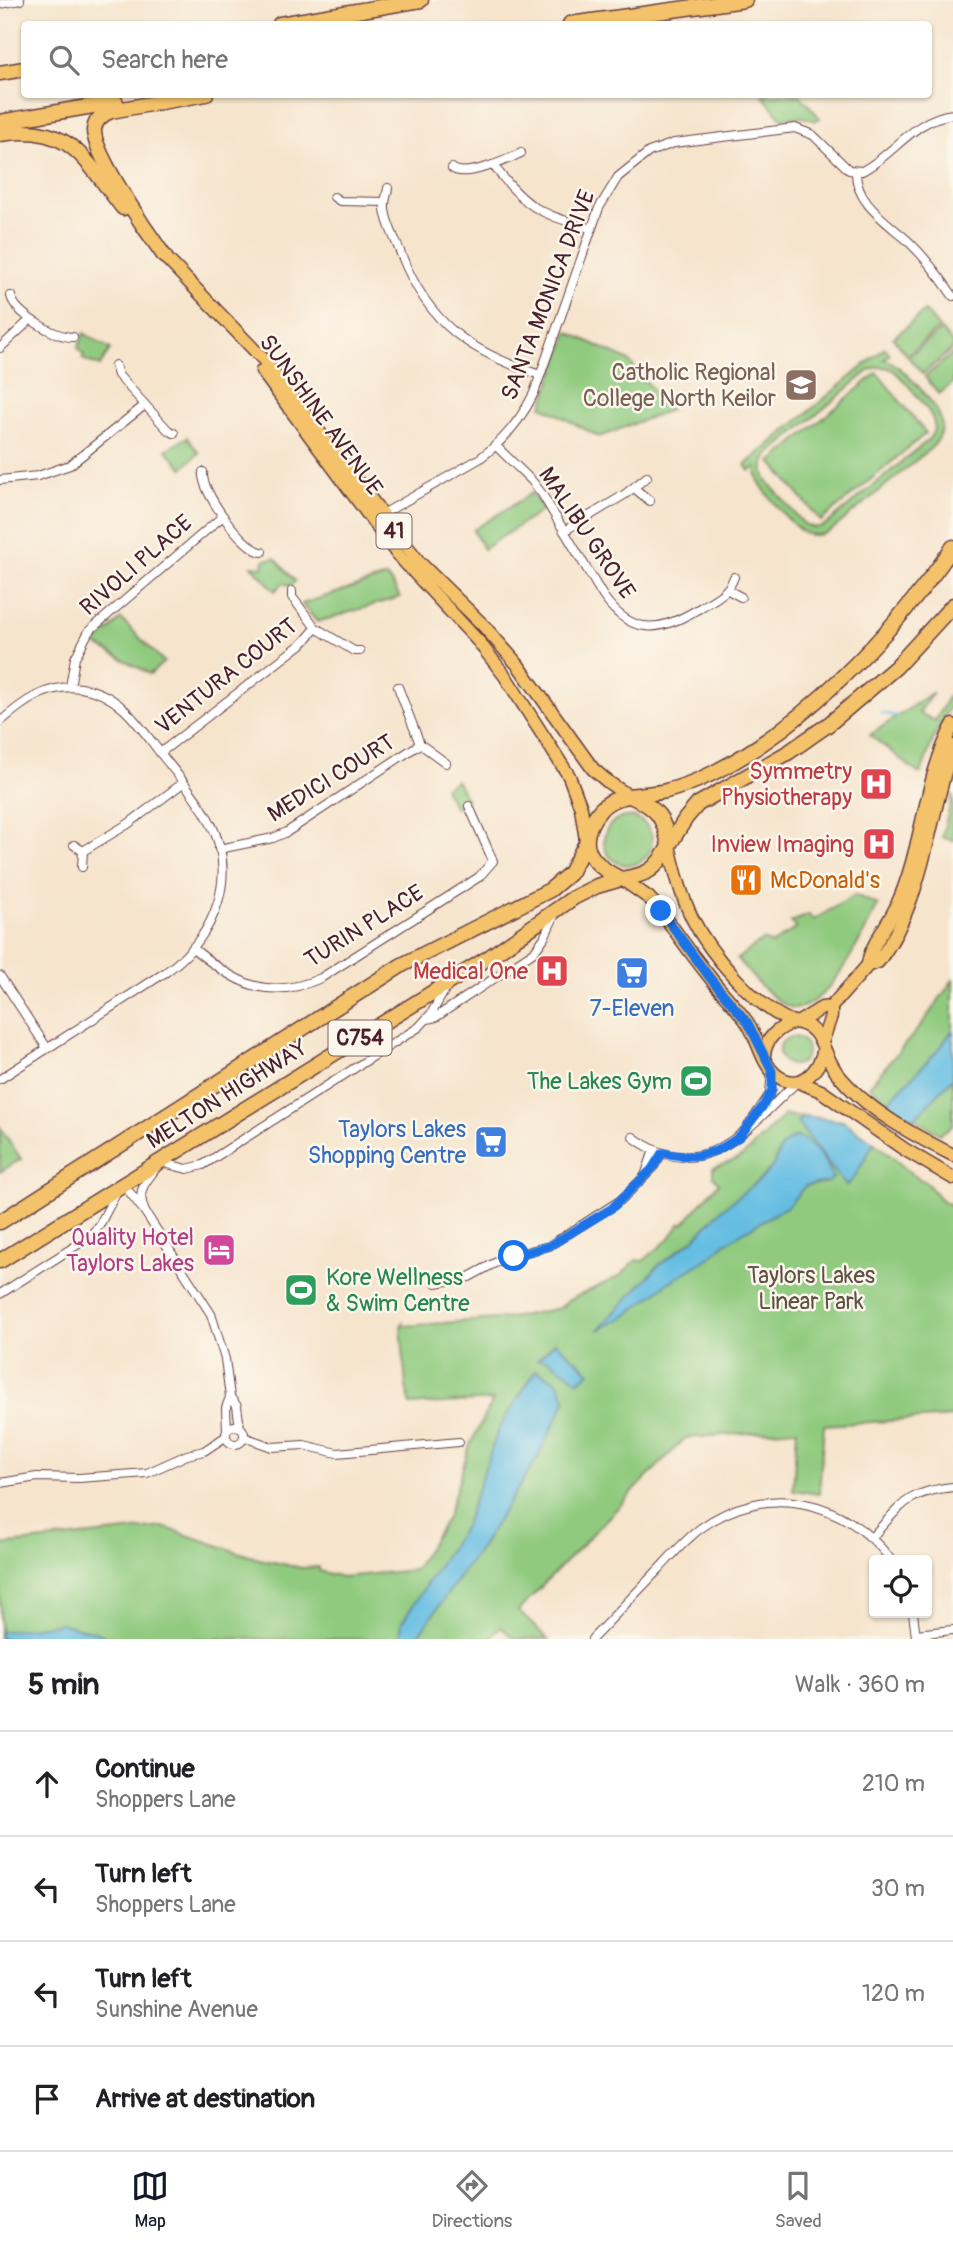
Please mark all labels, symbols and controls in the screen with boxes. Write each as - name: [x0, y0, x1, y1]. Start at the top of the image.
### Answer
- search box: [21, 21, 932, 98]
- icon: search: [45, 41, 83, 79]
- text: Search here: [101, 44, 228, 76]
- street label: SANTA MONICA DRIVE: [494, 186, 602, 404]
- street label: SUNSHINE AVENUE: [253, 329, 389, 501]
- place label: Catholic Regional College North Keilor: [583, 358, 776, 413]
- school or university icon: Catholic Regional College North Keilor: [782, 366, 820, 404]
- street label: MALIBU GROVE: [532, 461, 642, 605]
- street label: RIVOLI PLACE: [74, 508, 198, 622]
- road number: 41: [376, 514, 412, 548]
- street label: VENTURA COURT: [149, 611, 303, 740]
- street label: MEDICI COURT: [262, 727, 400, 829]
- place label: Symmetry Physiotherapy: [721, 757, 852, 812]
- hospital icon: Symmetry Physiotherapy: [857, 765, 895, 803]
- hospital icon: Inview Imaging: [860, 825, 898, 863]
- place label: Inview Imaging: [711, 830, 854, 859]
- restaurant icon: McDonald's: [727, 861, 765, 899]
- place label: McDonald's: [770, 866, 880, 895]
- street label: TURIN PLACE: [299, 878, 429, 974]
- route end: [645, 895, 676, 926]
- hospital icon: Medical One: [533, 952, 571, 990]
- supermarket icon: 7-Eleven: [613, 954, 651, 992]
- place label: Medical One: [413, 957, 529, 986]
- place label: 7-Eleven: [590, 994, 675, 1023]
- road number: C754: [328, 1020, 392, 1056]
- street label: MELTON HIGHWAY: [141, 1033, 313, 1155]
- sports icon: The Lakes Gym: [677, 1062, 715, 1100]
- place label: The Lakes Gym: [527, 1067, 672, 1096]
- place label: Taylors Lakes Shopping Centre: [308, 1115, 467, 1170]
- supermarket icon: Taylors Lakes Shopping Centre: [472, 1123, 510, 1161]
- place label: Quality Hotel Taylors Lakes: [66, 1223, 194, 1278]
- hotel icon: Quality Hotel Taylors Lakes: [200, 1231, 238, 1269]
- route start: [498, 1240, 529, 1271]
- park label: Taylors Lakes Linear Park: [747, 1261, 875, 1316]
- place label: Kore Wellness & Swim Centre: [326, 1263, 470, 1318]
- sports icon: Kore Wellness & Swim Centre: [282, 1271, 320, 1309]
- map controls: [869, 1555, 932, 1618]
- button: locate: [869, 1555, 932, 1618]
- text: 5 min: [28, 1666, 99, 1703]
- text: Walk · 360 m: [795, 1670, 925, 1699]
- text: Continue: [95, 1753, 195, 1785]
- icon: ahead: [28, 1765, 66, 1803]
- text: 210 m: [862, 1769, 925, 1798]
- text: Shoppers Lane: [95, 1785, 236, 1814]
- text: Turn left: [95, 1858, 191, 1890]
- icon: left: [28, 1870, 66, 1908]
- text: 30 m: [871, 1874, 925, 1903]
- text: Shoppers Lane: [95, 1890, 236, 1919]
- text: Turn left: [95, 1963, 191, 1995]
- icon: left: [28, 1975, 66, 2013]
- text: 120 m: [862, 1979, 925, 2008]
- text: Sunshine Avenue: [95, 1995, 258, 2024]
- icon: arrive: [28, 2080, 66, 2118]
- text: Arrive at destination: [95, 2083, 315, 2115]
- tab: Map: [131, 2167, 169, 2233]
- tab: Directions: [432, 2167, 512, 2233]
- tab: Saved: [775, 2167, 822, 2233]

